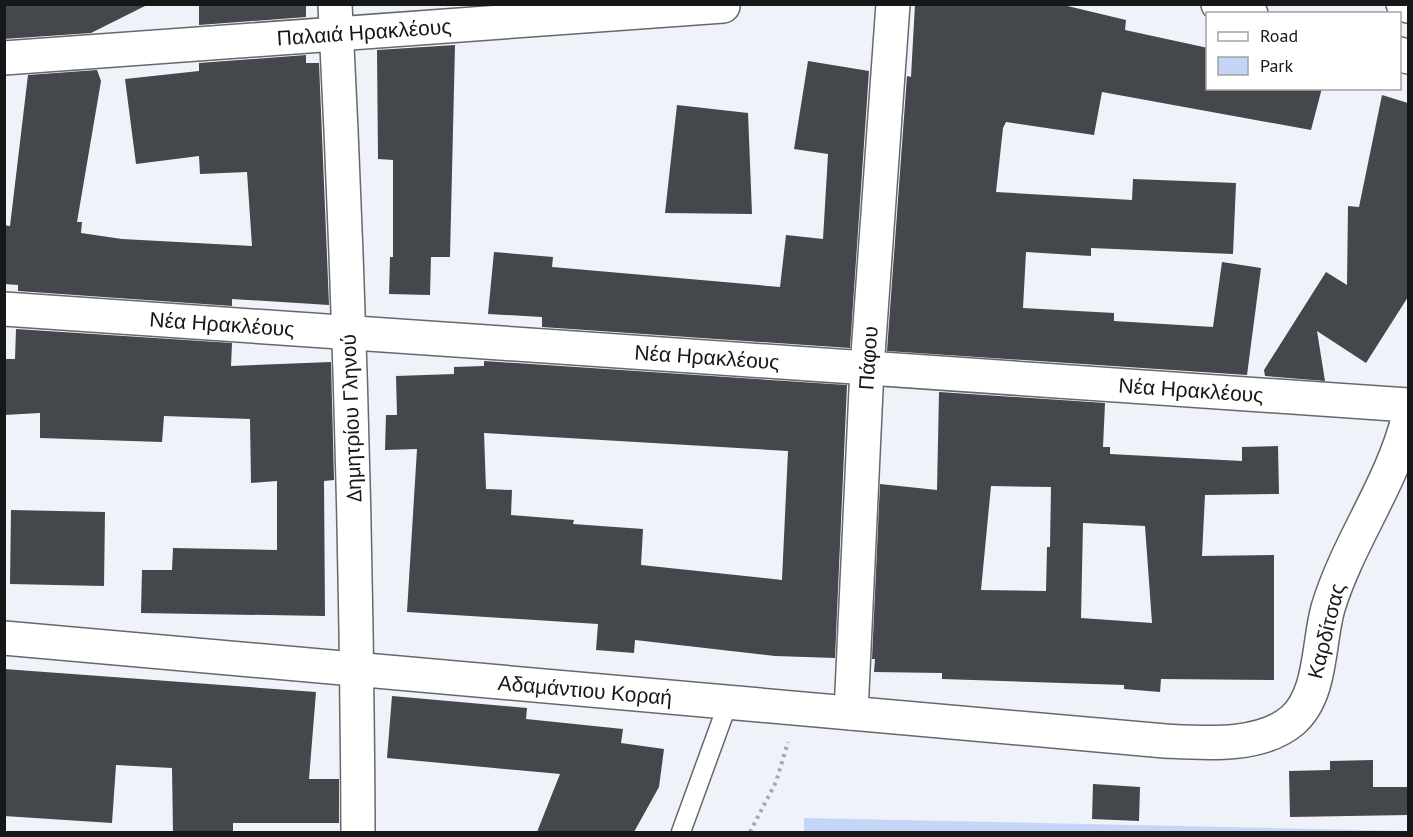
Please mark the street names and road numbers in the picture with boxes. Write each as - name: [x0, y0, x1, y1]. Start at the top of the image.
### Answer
- street label: Παλαιά Ηρακλέους: [276, 12, 452, 52]
- street label: Νέα Ηρακλέους: [149, 305, 295, 343]
- street label: Πάφου: [852, 325, 884, 391]
- street label: Δημητρίου Γληνού: [335, 334, 367, 502]
- street label: Νέα Ηρακλέους: [634, 338, 780, 376]
- street label: Νέα Ηρακλέους: [1118, 371, 1264, 409]
- street label: Καρδίτσας: [1301, 580, 1351, 682]
- street label: Αδαμάντιου Κοραή: [497, 669, 673, 711]

